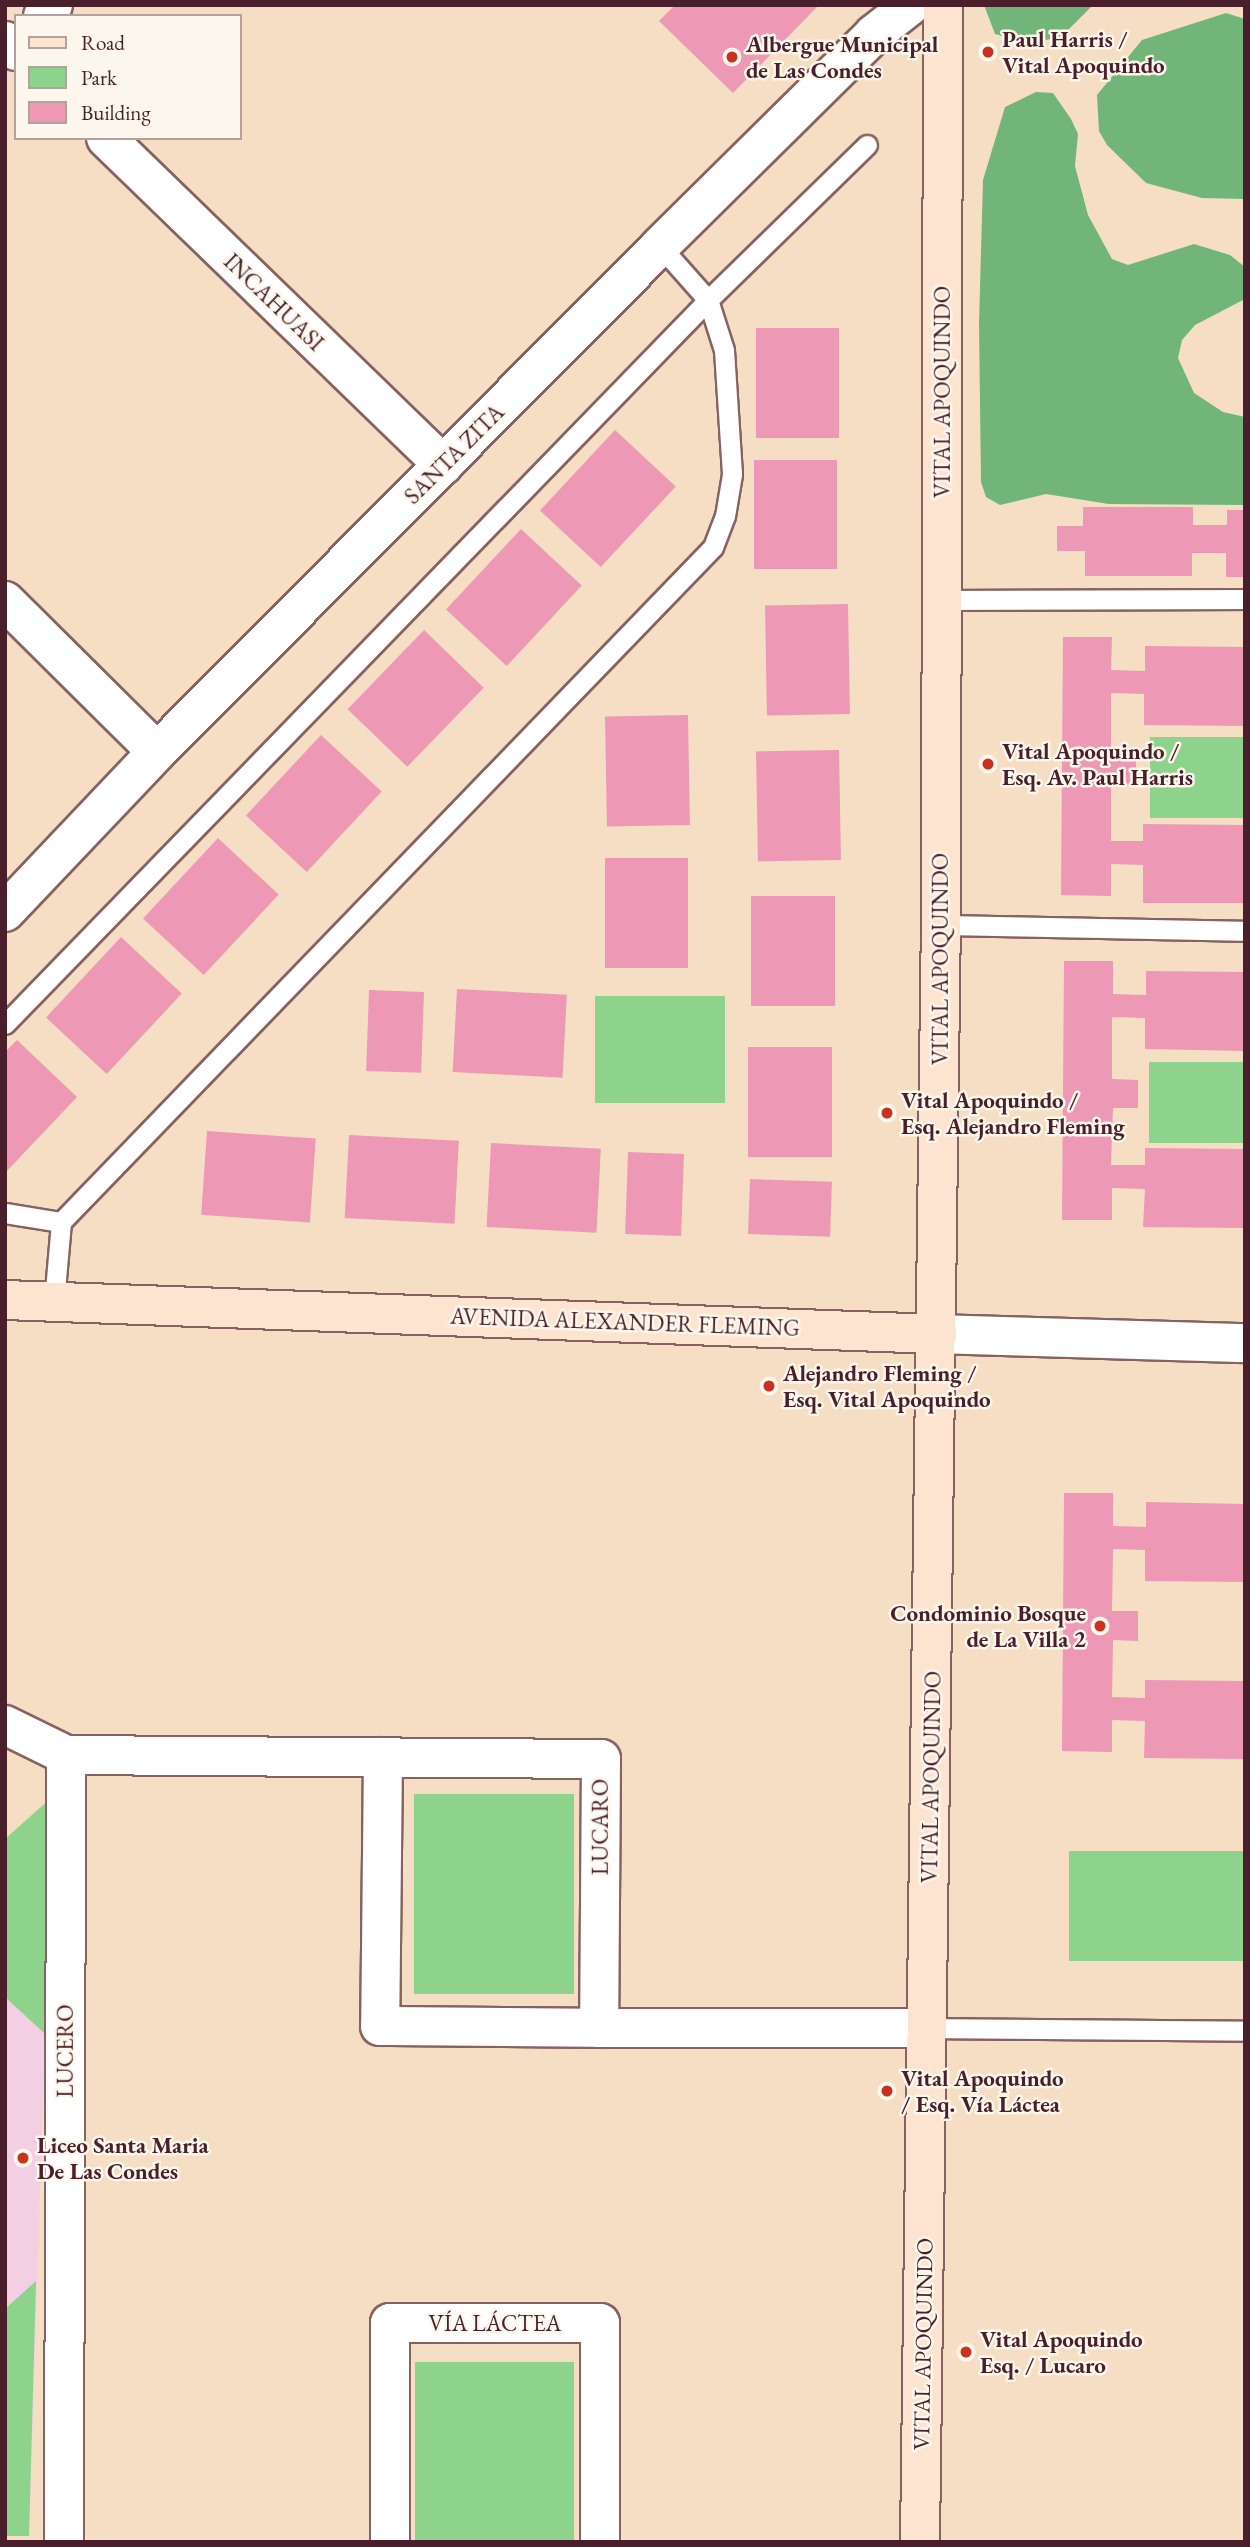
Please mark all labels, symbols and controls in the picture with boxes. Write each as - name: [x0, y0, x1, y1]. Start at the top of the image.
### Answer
- legend: [14, 14, 242, 140]
- place label: Paul Harris / Vital Apoquindo: [1002, 25, 1165, 79]
- text: Road: [81, 29, 125, 56]
- place label: Albergue Municipal de Las Condes: [746, 30, 938, 84]
- marker: Paul Harris / Vital Apoquindo: [980, 44, 996, 60]
- marker: Albergue Municipal de Las Condes: [724, 49, 740, 65]
- text: Park: [81, 64, 117, 91]
- text: Building: [81, 99, 151, 126]
- street label: INCAHUASI: [218, 248, 330, 356]
- street label: VITAL APOQUINDO: [928, 286, 956, 498]
- street label: SANTA ZITA: [398, 398, 510, 510]
- place label: Vital Apoquindo / Esq. Av. Paul Harris: [1002, 737, 1193, 791]
- marker: Vital Apoquindo / Esq. Av. Paul Harris: [980, 756, 996, 772]
- street label: VITAL APOQUINDO: [926, 853, 954, 1065]
- place label: Vital Apoquindo / Esq. Alejandro Fleming: [901, 1086, 1125, 1140]
- marker: Vital Apoquindo / Esq. Alejandro Fleming: [879, 1105, 895, 1121]
- street label: AVENIDA ALEXANDER FLEMING: [450, 1302, 800, 1342]
- place label: Alejandro Fleming / Esq. Vital Apoquindo: [783, 1359, 991, 1413]
- marker: Alejandro Fleming / Esq. Vital Apoquindo: [761, 1378, 777, 1394]
- place label: Condominio Bosque de La Villa 2: [890, 1599, 1086, 1653]
- marker: Condominio Bosque de La Villa 2: [1092, 1618, 1108, 1634]
- street label: VITAL APOQUINDO: [915, 1671, 947, 1883]
- street label: LUCARO: [586, 1779, 614, 1875]
- street label: LUCERO: [51, 2004, 79, 2098]
- place label: Vital Apoquindo / Esq. Vía Láctea: [901, 2064, 1064, 2118]
- marker: Vital Apoquindo / Esq. Vía Láctea: [879, 2083, 895, 2099]
- place label: Liceo Santa Maria De Las Condes: [37, 2131, 209, 2185]
- marker: Liceo Santa Maria De Las Condes: [15, 2150, 31, 2166]
- street label: VITAL APOQUINDO: [907, 2238, 939, 2450]
- street label: VÍA LÁCTEA: [428, 2309, 562, 2337]
- place label: Vital Apoquindo Esq. / Lucaro: [980, 2325, 1143, 2379]
- marker: Vital Apoquindo Esq. / Lucaro: [958, 2344, 974, 2360]

